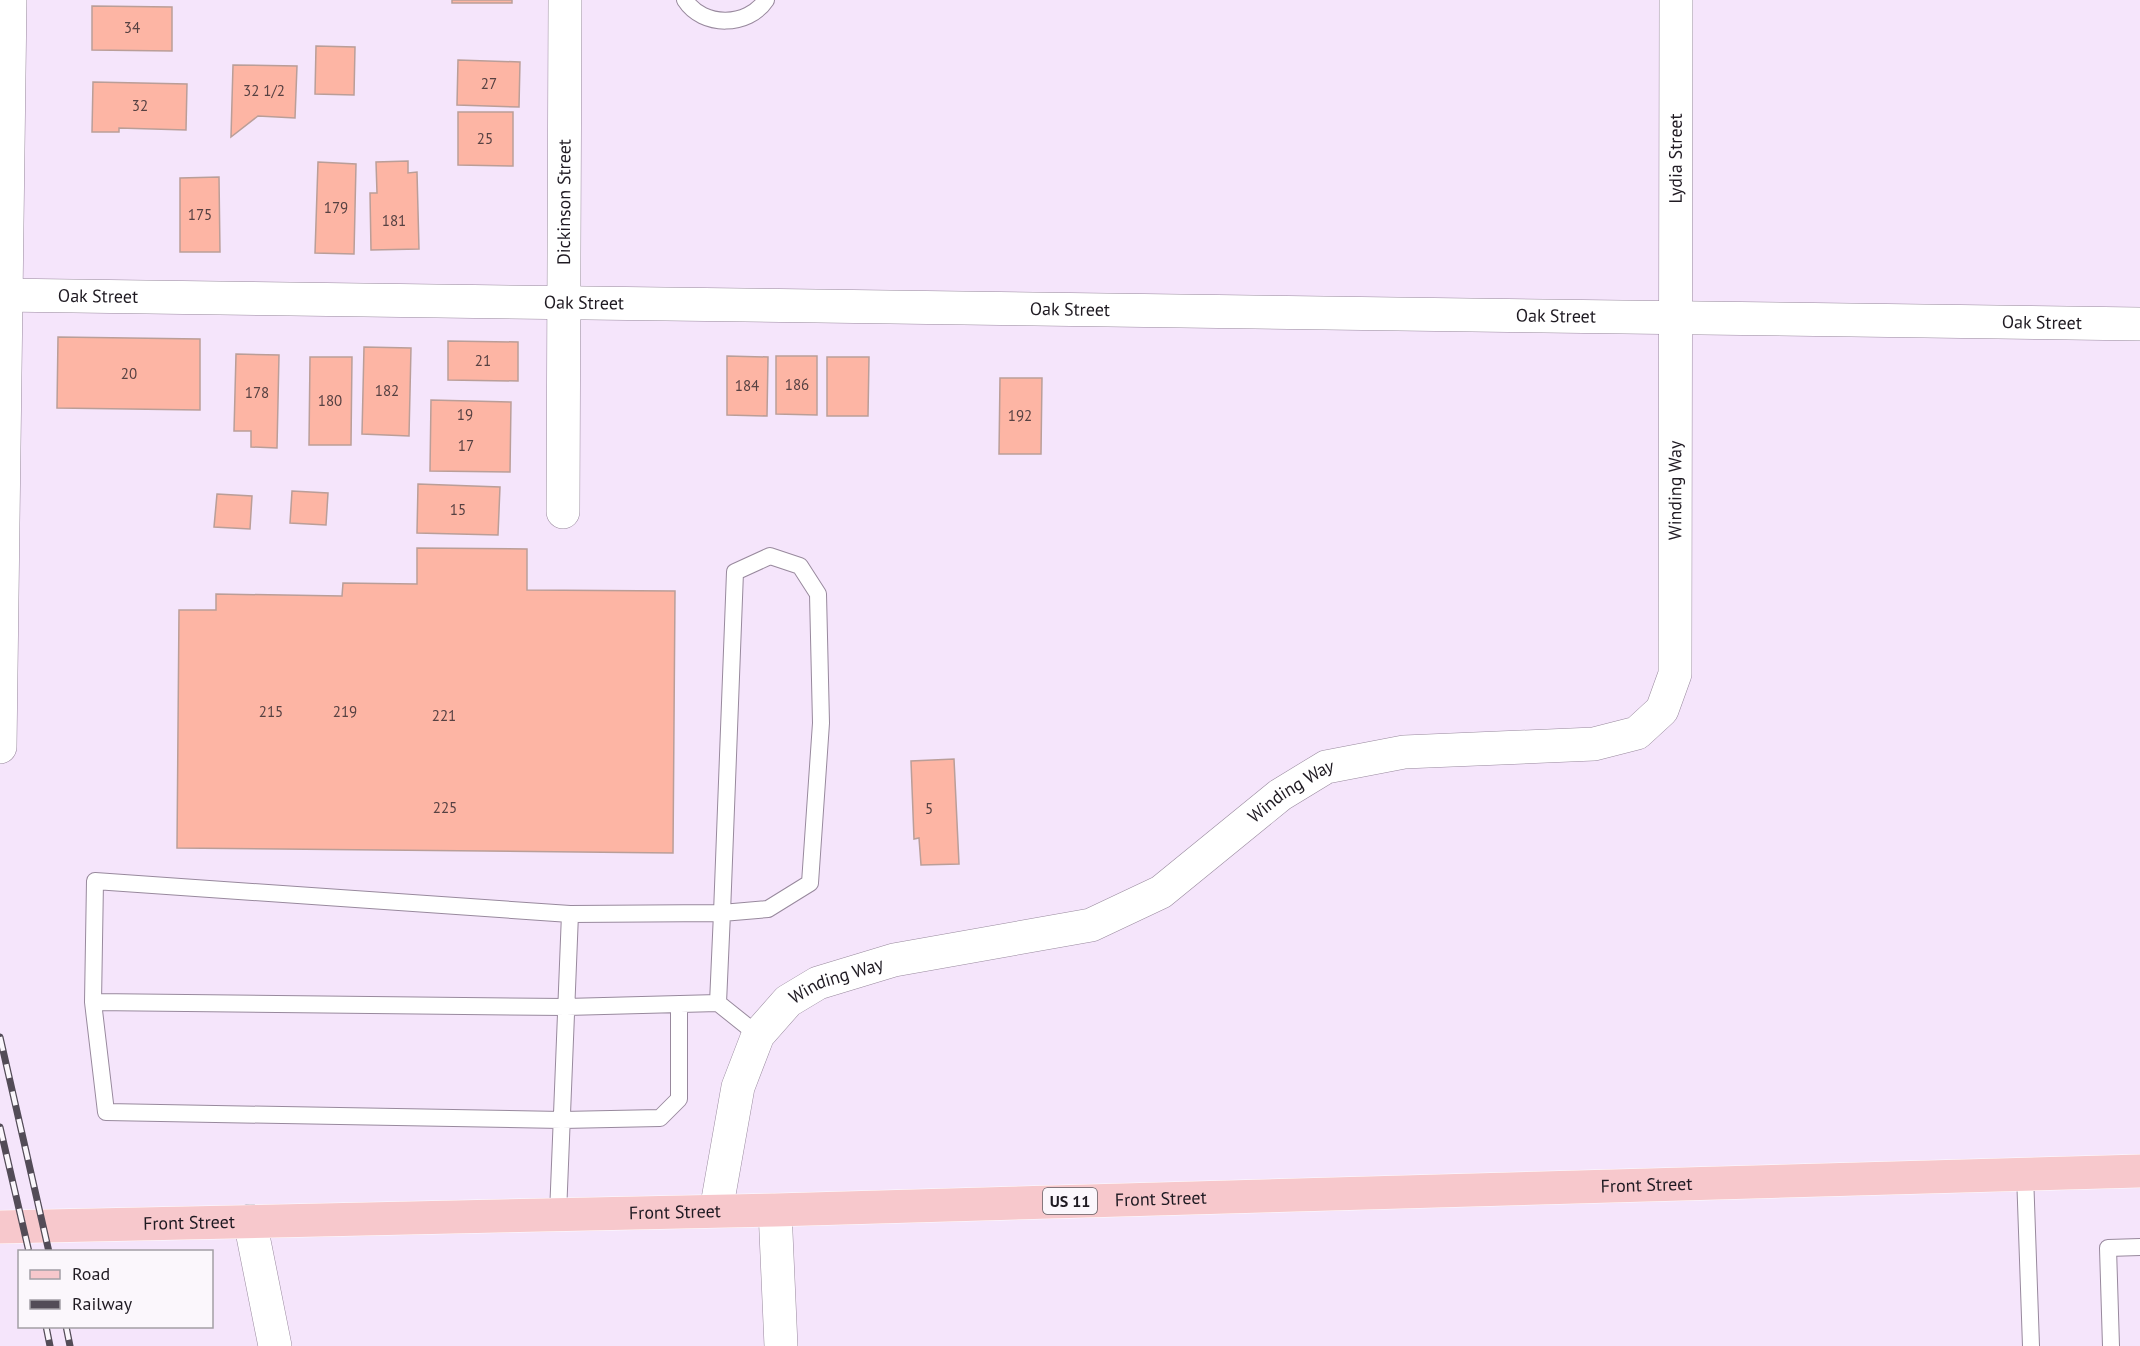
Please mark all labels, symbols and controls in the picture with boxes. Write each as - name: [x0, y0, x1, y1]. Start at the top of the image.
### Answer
- house number: 34: [124, 18, 140, 37]
- house number: 27: [481, 74, 497, 93]
- house number: 32 1/2: [243, 81, 285, 100]
- house number: 32: [132, 96, 148, 115]
- street label: Lydia Street: [1664, 113, 1687, 204]
- house number: 25: [477, 129, 493, 148]
- street label: Dickinson Street: [552, 139, 575, 265]
- house number: 179: [324, 198, 348, 217]
- house number: 175: [188, 205, 212, 224]
- house number: 181: [382, 211, 406, 230]
- street label: Oak Street: [58, 284, 138, 308]
- street label: Oak Street: [544, 290, 624, 314]
- street label: Oak Street: [1030, 297, 1110, 321]
- street label: Oak Street: [1516, 304, 1596, 328]
- street label: Oak Street: [2002, 310, 2082, 334]
- house number: 21: [475, 351, 491, 370]
- house number: 20: [121, 364, 137, 383]
- house number: 186: [785, 375, 809, 394]
- house number: 184: [735, 376, 759, 395]
- house number: 182: [375, 381, 399, 400]
- house number: 178: [245, 383, 269, 402]
- house number: 180: [318, 391, 342, 410]
- house number: 19: [457, 405, 473, 424]
- house number: 192: [1008, 406, 1032, 425]
- house number: 17: [458, 436, 474, 455]
- street label: Winding Way: [1663, 440, 1686, 540]
- house number: 15: [450, 500, 466, 519]
- house number: 215: [259, 702, 283, 721]
- house number: 219: [333, 702, 357, 721]
- house number: 221: [432, 706, 456, 725]
- street label: Winding Way: [1243, 754, 1336, 828]
- house number: 225: [433, 798, 457, 817]
- house number: 5: [925, 799, 933, 818]
- street label: Winding Way: [785, 952, 887, 1009]
- street label: Front Street: [1600, 1172, 1693, 1197]
- street label: Front Street: [1114, 1186, 1207, 1211]
- road number: US 11: [1043, 1188, 1097, 1214]
- street label: Front Street: [629, 1199, 721, 1224]
- street label: Front Street: [143, 1210, 235, 1235]
- legend: [18, 1250, 213, 1328]
- text: Road: [72, 1262, 110, 1285]
- text: Railway: [72, 1292, 133, 1315]

